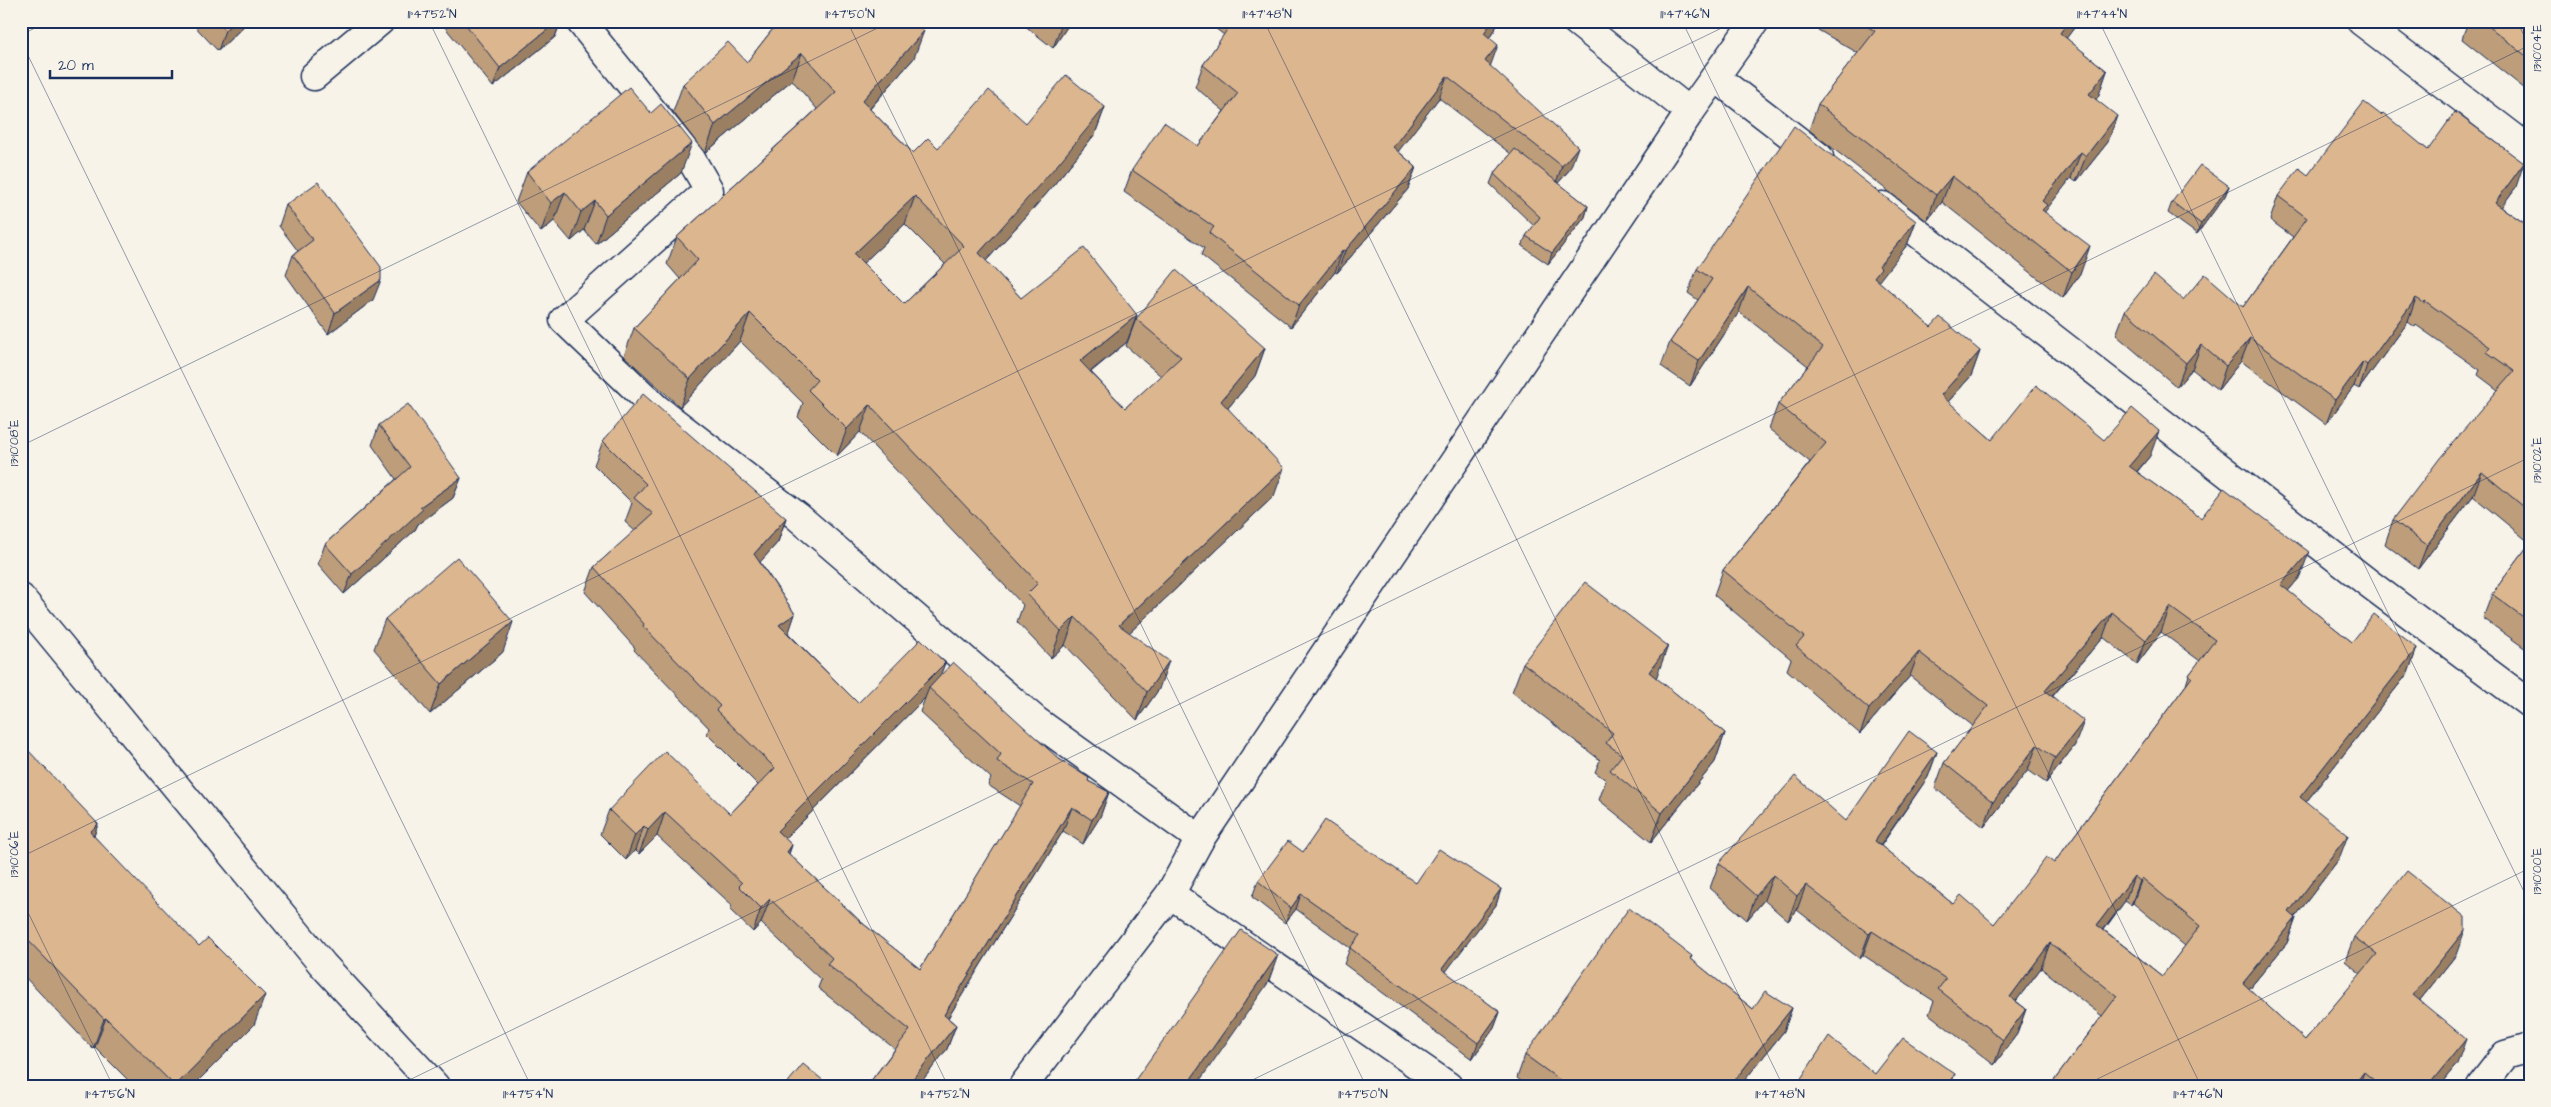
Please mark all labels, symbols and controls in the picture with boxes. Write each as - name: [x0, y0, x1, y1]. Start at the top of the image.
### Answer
- text: 11°47'52"N: [408, 6, 457, 23]
- text: 11°47'50"N: [825, 6, 875, 23]
- text: 11°47'48"N: [1242, 6, 1292, 23]
- text: 11°47'46"N: [1660, 6, 1710, 23]
- text: 11°47'44"N: [2077, 6, 2127, 23]
- text: 13°10'04"E: [2529, 24, 2546, 72]
- scale bar: [50, 48, 172, 80]
- text: 20 m: [58, 55, 94, 76]
- text: 13°10'08"E: [6, 420, 23, 466]
- text: 13°10'02"E: [2529, 437, 2546, 483]
- text: 13°10'06"E: [6, 831, 23, 877]
- text: 13°10'00"E: [2529, 848, 2546, 894]
- text: 11°47'56"N: [85, 1086, 135, 1103]
- text: 11°47'54"N: [503, 1086, 554, 1103]
- text: 11°47'52"N: [921, 1086, 970, 1103]
- text: 11°47'50"N: [1338, 1086, 1388, 1103]
- text: 11°47'48"N: [1755, 1086, 1805, 1103]
- text: 11°47'46"N: [2173, 1086, 2223, 1103]

